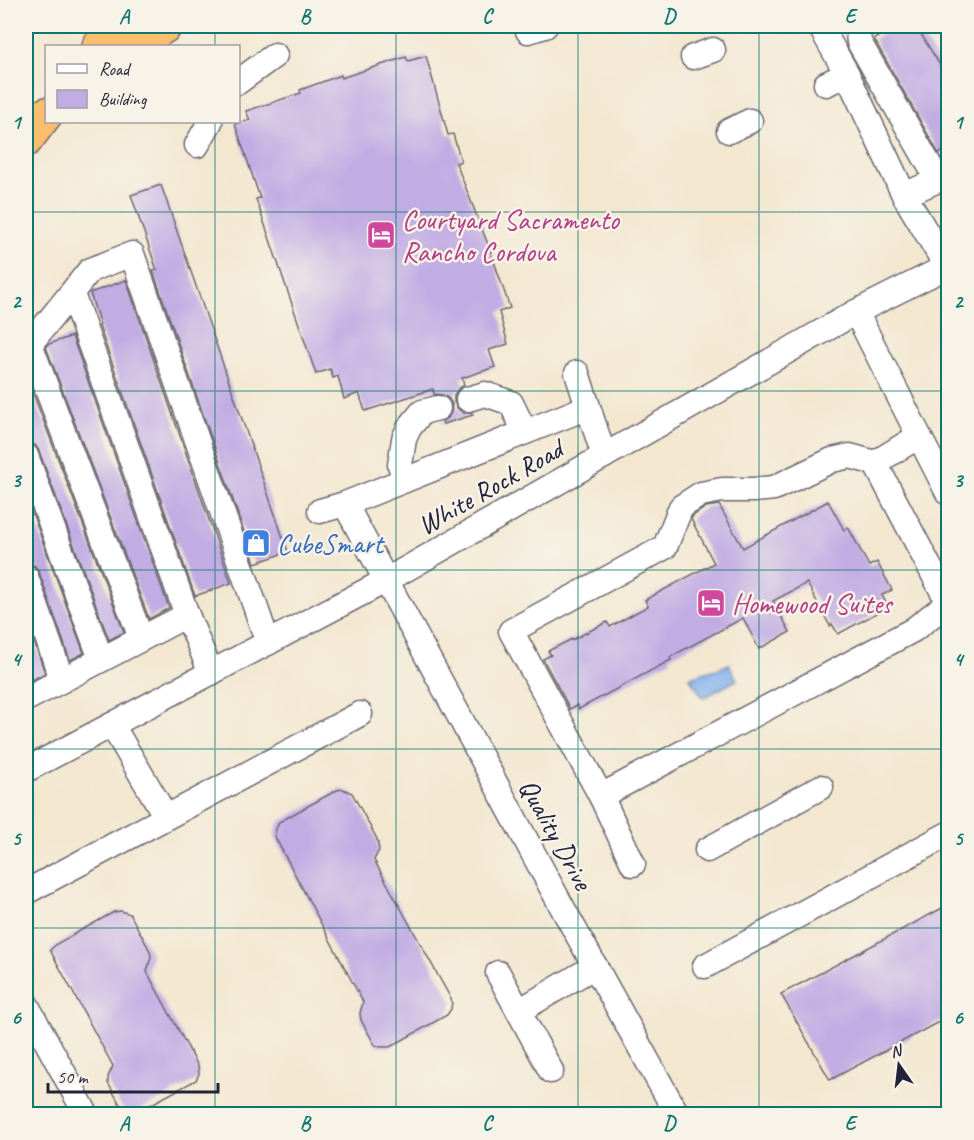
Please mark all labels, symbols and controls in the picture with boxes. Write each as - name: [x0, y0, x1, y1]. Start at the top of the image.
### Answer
- text: A: [119, 4, 131, 29]
- text: B: [300, 4, 312, 29]
- text: C: [482, 4, 494, 29]
- text: D: [663, 4, 677, 29]
- text: E: [845, 4, 859, 29]
- legend: [45, 45, 240, 123]
- text: Road: [99, 58, 132, 80]
- text: Building: [99, 88, 148, 110]
- text: 1: [12, 110, 23, 135]
- text: 1: [954, 110, 965, 135]
- place label: Courtyard Sacramento Rancho Cordova: [402, 202, 621, 269]
- hotel icon: Courtyard Sacramento Rancho Cordova: [365, 219, 397, 251]
- text: 2: [12, 289, 23, 314]
- text: 2: [954, 289, 965, 314]
- street label: White Rock Road: [411, 429, 572, 543]
- text: 3: [12, 468, 23, 493]
- text: 3: [954, 468, 965, 493]
- place label: CubeSmart: [277, 526, 386, 561]
- shop icon: CubeSmart: [240, 527, 272, 559]
- place label: Homewood Suites: [732, 586, 894, 621]
- hotel icon: Homewood Suites: [695, 587, 727, 619]
- text: 4: [12, 647, 24, 672]
- text: 4: [954, 647, 966, 672]
- street label: Quality Drive: [511, 772, 602, 897]
- text: 5: [12, 826, 23, 851]
- text: 5: [954, 826, 965, 851]
- text: 6: [11, 1005, 22, 1030]
- text: 6: [953, 1005, 964, 1030]
- north arrow: [869, 1035, 929, 1095]
- text: N: [888, 1040, 906, 1062]
- scale bar: [48, 1056, 218, 1094]
- text: 50 m: [57, 1066, 90, 1088]
- text: A: [119, 1111, 131, 1136]
- text: B: [300, 1111, 312, 1136]
- text: C: [482, 1111, 494, 1136]
- text: D: [663, 1111, 677, 1136]
- text: E: [845, 1111, 859, 1136]

